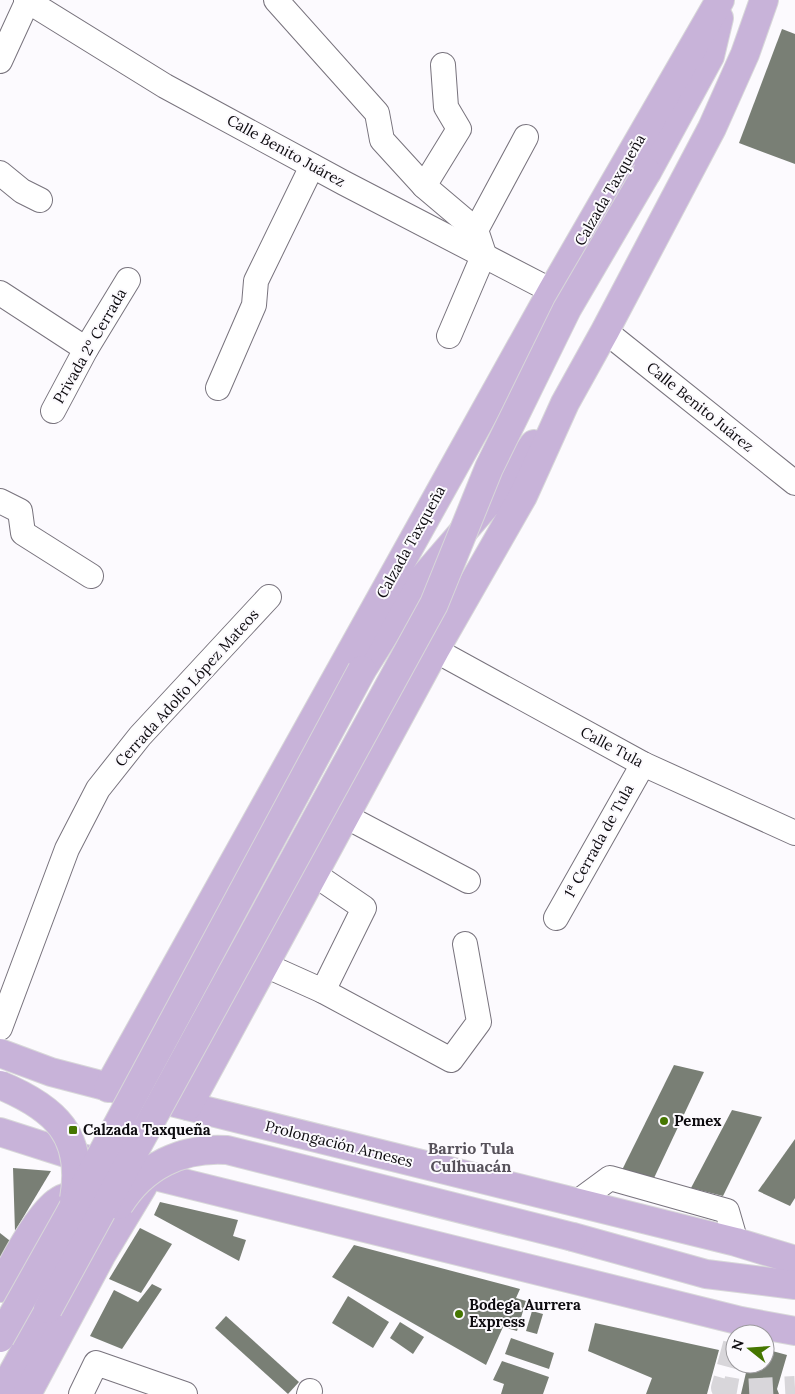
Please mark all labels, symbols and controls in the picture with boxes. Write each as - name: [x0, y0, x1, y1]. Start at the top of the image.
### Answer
- street label: Calle Benito Juárez: [224, 110, 349, 191]
- street label: Calzada Taxqueña: [570, 130, 649, 249]
- street label: Privada 2º Cerrada: [49, 285, 130, 407]
- street label: Calle Benito Juárez: [643, 358, 758, 456]
- street label: Calzada Taxqueña: [372, 482, 449, 601]
- street label: Cerrada Adolfo López Mateos: [111, 605, 263, 771]
- street label: Calle Tula: [577, 722, 647, 771]
- street label: 1ª Cerrada de Tula: [560, 781, 638, 901]
- place label: Pemex: [674, 1111, 722, 1130]
- marker: Pemex: [658, 1115, 670, 1127]
- street label: Prolongación Arneses: [263, 1116, 415, 1171]
- place label: Calzada Taxqueña: [83, 1120, 211, 1139]
- marker: Calzada Taxqueña: [67, 1124, 79, 1136]
- district label: Barrio Tula Culhuacán: [428, 1138, 515, 1176]
- place label: Bodega Aurrera Express: [469, 1295, 581, 1331]
- marker: Bodega Aurrera Express: [453, 1308, 465, 1320]
- north arrow: [725, 1324, 775, 1374]
- text: N: [727, 1337, 748, 1353]

